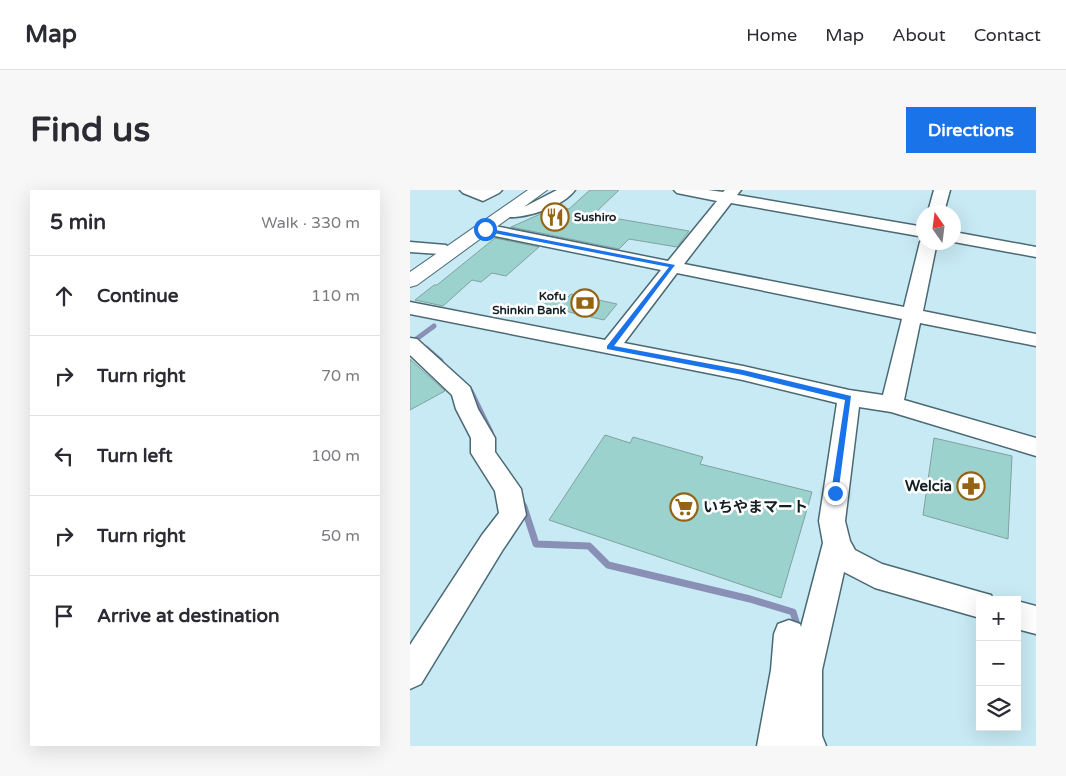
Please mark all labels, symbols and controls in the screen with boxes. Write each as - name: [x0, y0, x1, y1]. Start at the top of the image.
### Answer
- text: Map: [25, 20, 77, 49]
- text: Home: [746, 24, 797, 46]
- text: Map: [825, 24, 864, 46]
- text: About: [892, 24, 946, 46]
- text: Contact: [974, 24, 1041, 46]
- button: Directions: [906, 107, 1036, 153]
- text: Find us: [30, 109, 150, 151]
- restaurant icon: Sushiro: [540, 202, 570, 232]
- north arrow: [916, 205, 961, 250]
- text: 5 min: [50, 210, 106, 235]
- place label: Sushiro: [574, 210, 616, 224]
- text: Walk · 330 m: [261, 213, 360, 233]
- route start: [474, 218, 497, 241]
- icon: ahead: [50, 282, 78, 310]
- text: Continue: [97, 285, 179, 307]
- text: 110 m: [311, 286, 360, 306]
- bank icon: Kofu Shinkin Bank: [570, 288, 600, 318]
- place label: Kofu Shinkin Bank: [492, 289, 566, 317]
- icon: right: [50, 362, 78, 390]
- text: Turn right: [97, 365, 185, 387]
- text: 70 m: [321, 366, 360, 386]
- icon: left: [50, 442, 78, 470]
- text: Turn left: [97, 445, 173, 467]
- text: 100 m: [311, 446, 360, 466]
- pharmacy icon: Welcia: [956, 471, 986, 501]
- place label: Welcia: [905, 477, 952, 495]
- route end: [824, 482, 847, 505]
- supermarket icon: いちやまマート: [669, 492, 699, 522]
- place label: いちやまマート: [703, 498, 808, 516]
- icon: right: [50, 522, 78, 550]
- text: Turn right: [97, 525, 185, 547]
- text: 50 m: [321, 526, 360, 546]
- map controls: [976, 596, 1021, 731]
- button: +: [976, 596, 1021, 641]
- icon: arrive: [50, 602, 78, 630]
- text: Arrive at destination: [97, 605, 280, 627]
- button: −: [976, 641, 1021, 686]
- button: layers: [976, 686, 1021, 731]

